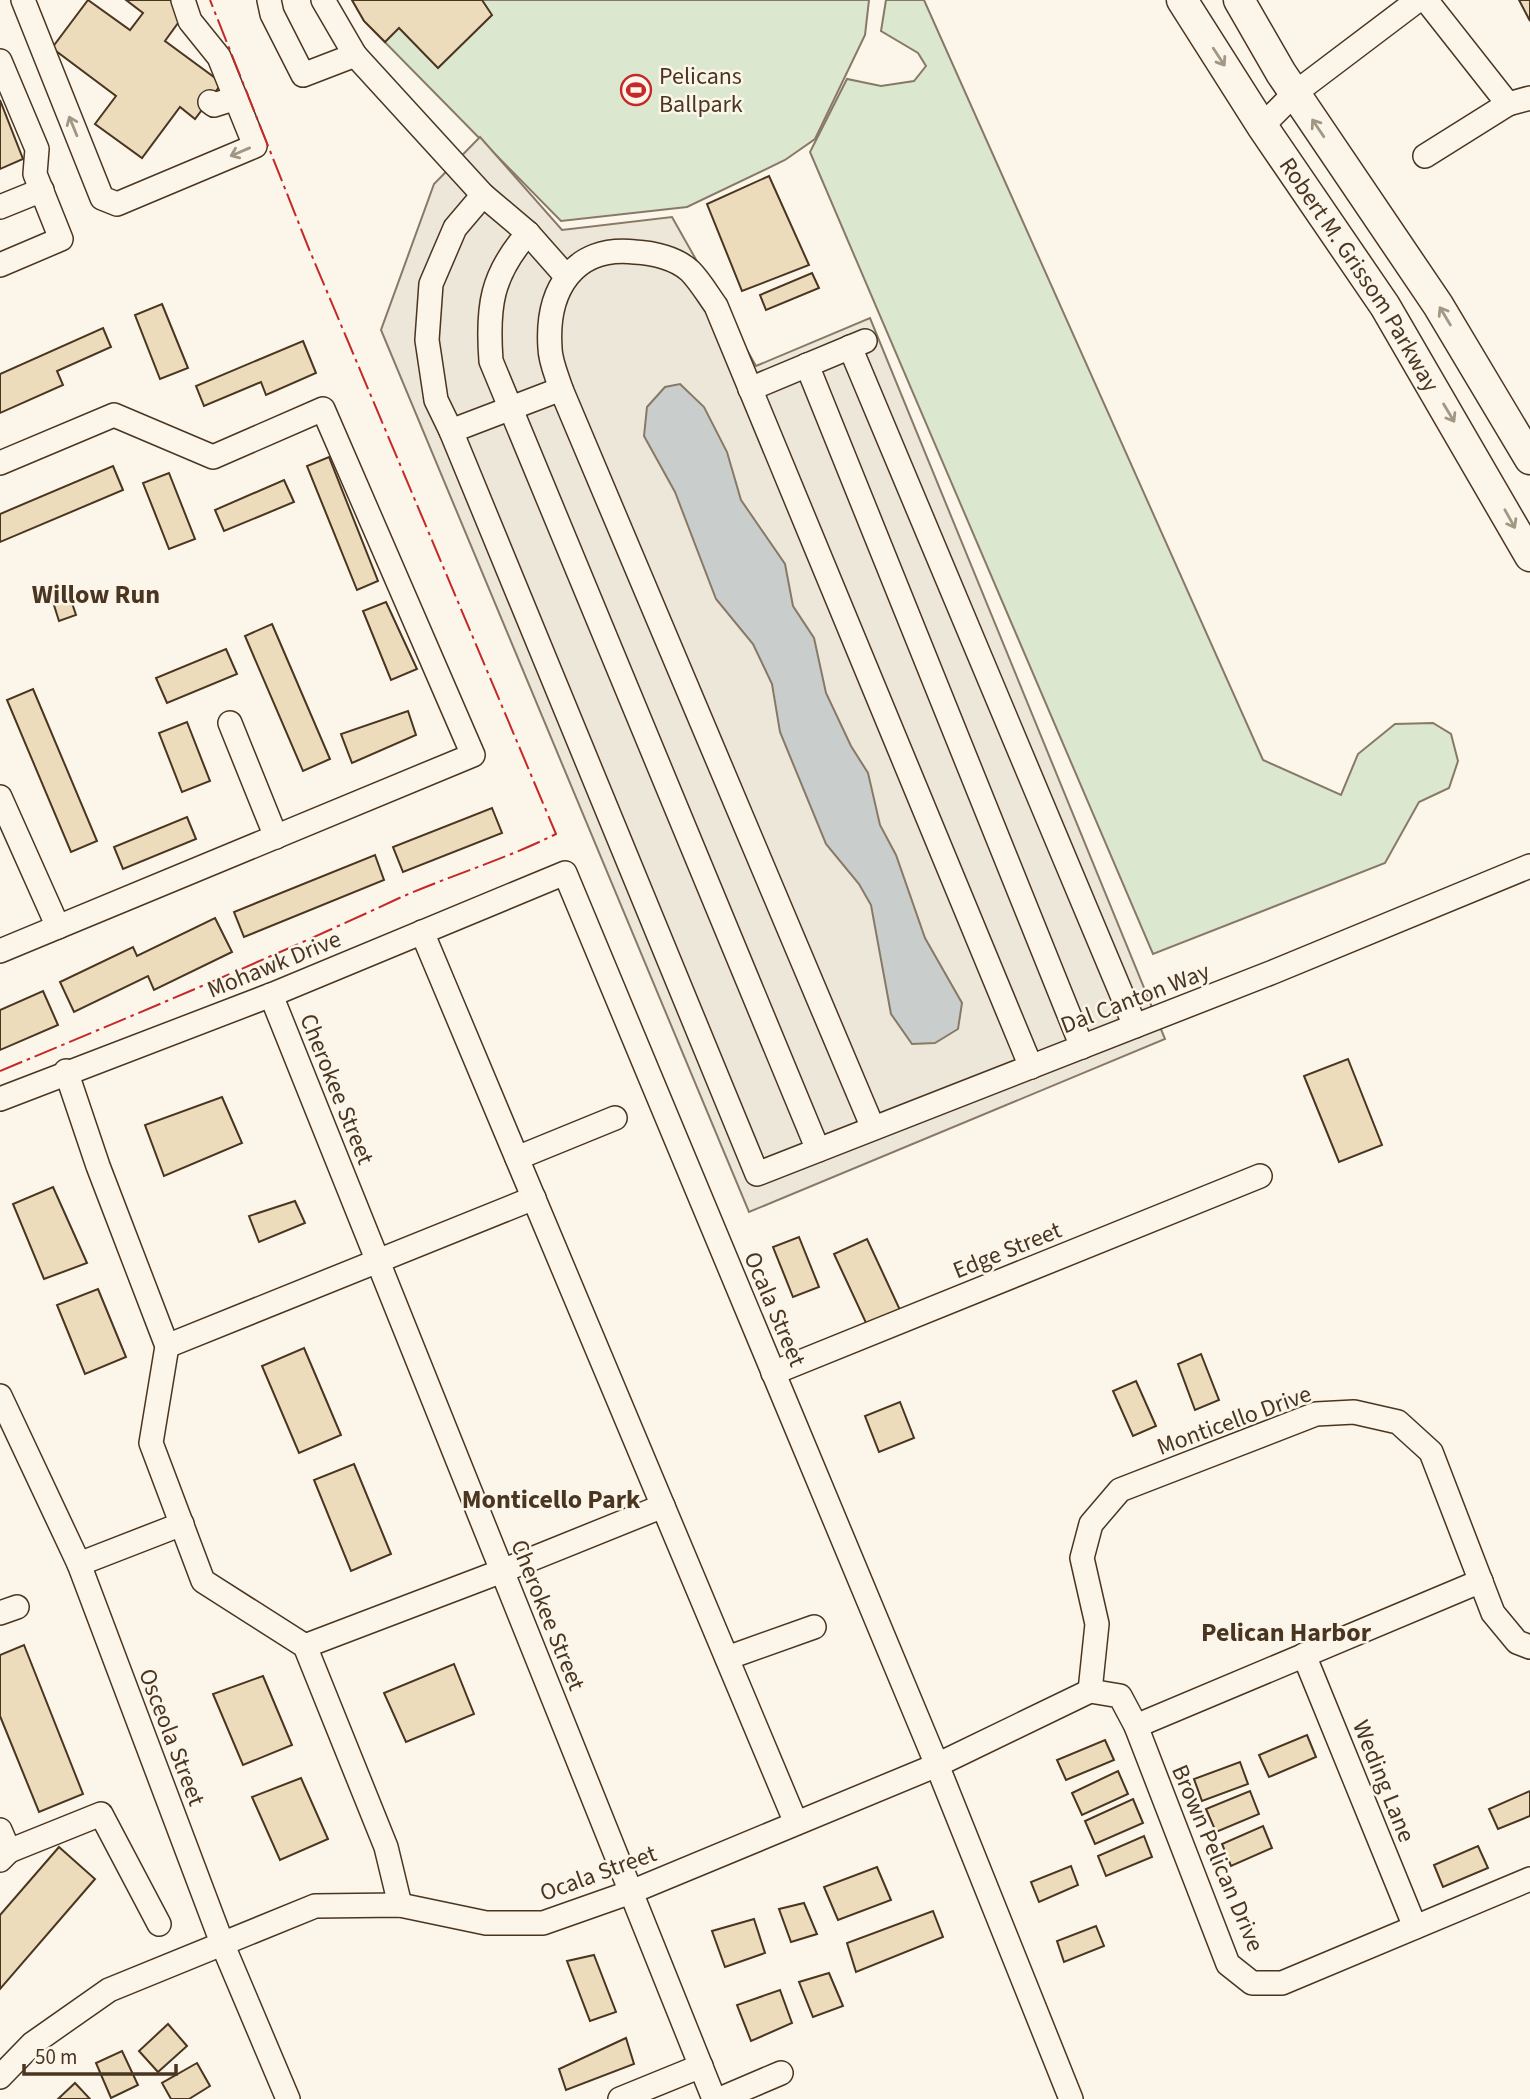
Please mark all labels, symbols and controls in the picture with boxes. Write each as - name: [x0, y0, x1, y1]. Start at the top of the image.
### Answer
- one-way arrow: [1212, 47, 1226, 67]
- place label: Pelicans Ballpark: [659, 59, 743, 122]
- sports icon: Pelicans Ballpark: [619, 73, 653, 107]
- one-way arrow: [66, 116, 79, 138]
- one-way arrow: [1311, 118, 1325, 138]
- one-way arrow: [230, 146, 252, 159]
- street label: Robert M. Grissom Parkway: [1270, 150, 1448, 398]
- one-way arrow: [1437, 307, 1451, 327]
- one-way arrow: [1442, 402, 1456, 422]
- one-way arrow: [1504, 508, 1517, 529]
- district label: Willow Run: [32, 576, 160, 613]
- street label: Mohawk Drive: [202, 922, 346, 1007]
- street label: Dal Canton Way: [1056, 954, 1215, 1043]
- street label: Cherokee Street: [290, 1008, 383, 1170]
- street label: Edge Street: [948, 1213, 1067, 1288]
- street label: Ocala Street: [735, 1246, 814, 1372]
- street label: Monticello Drive: [1152, 1376, 1316, 1465]
- district label: Monticello Park: [462, 1481, 641, 1518]
- street label: Cherokee Street: [501, 1534, 594, 1696]
- district label: Pelican Harbor: [1201, 1614, 1372, 1651]
- street label: Osceola Street: [129, 1663, 214, 1811]
- street label: Weding Lane: [1343, 1715, 1424, 1847]
- street label: Brown Pelican Drive: [1162, 1759, 1273, 1957]
- street label: Ocala Street: [535, 1836, 661, 1911]
- scale bar: [24, 2032, 177, 2076]
- text: 50 m: [35, 2042, 77, 2072]

